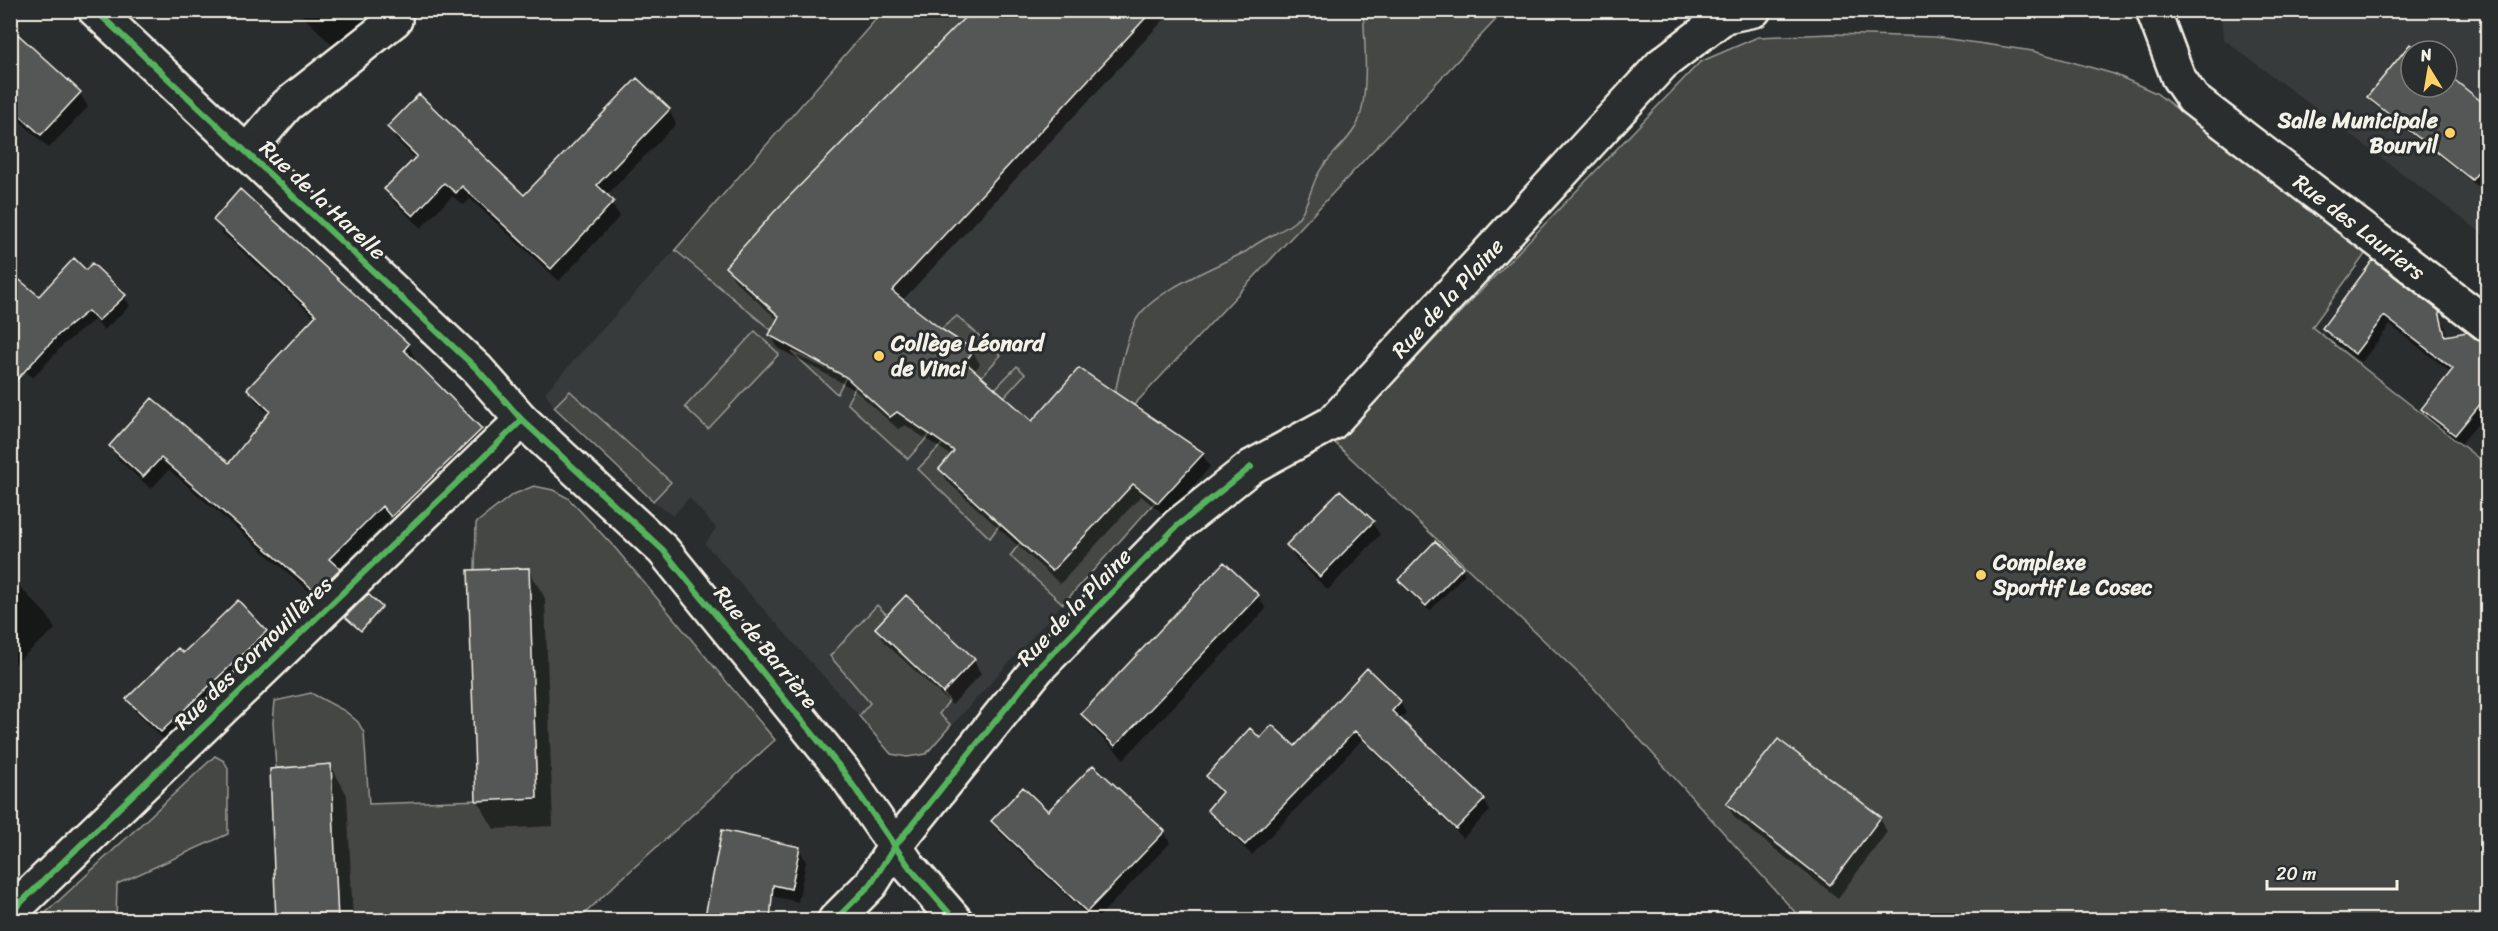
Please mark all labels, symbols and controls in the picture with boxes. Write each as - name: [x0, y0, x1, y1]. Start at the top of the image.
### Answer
- north arrow: [2399, 39, 2459, 99]
- text: N: [2417, 39, 2435, 70]
- place label: Salle Municipale Bourvil: [2277, 101, 2439, 165]
- marker: Salle Municipale Bourvil: [2443, 126, 2457, 140]
- street label: Rue de la Harelle: [250, 130, 396, 270]
- street label: Rue des Lauriers: [2285, 163, 2435, 291]
- street label: Rue de la Plaine: [1381, 228, 1513, 367]
- place label: Collège Léonard de Vinci: [890, 324, 1046, 388]
- marker: Collège Léonard de Vinci: [872, 349, 886, 363]
- street label: Rue de la Plaine: [1007, 538, 1141, 676]
- place label: Complexe Sportif Le Cosec: [1992, 543, 2153, 607]
- street label: Rue des Cornouillères: [164, 566, 342, 740]
- marker: Complexe Sportif Le Cosec: [1974, 568, 1988, 582]
- street label: Rue de Barrière: [704, 576, 829, 718]
- scale bar: [2267, 853, 2398, 891]
- text: 20 m: [2276, 858, 2316, 890]

